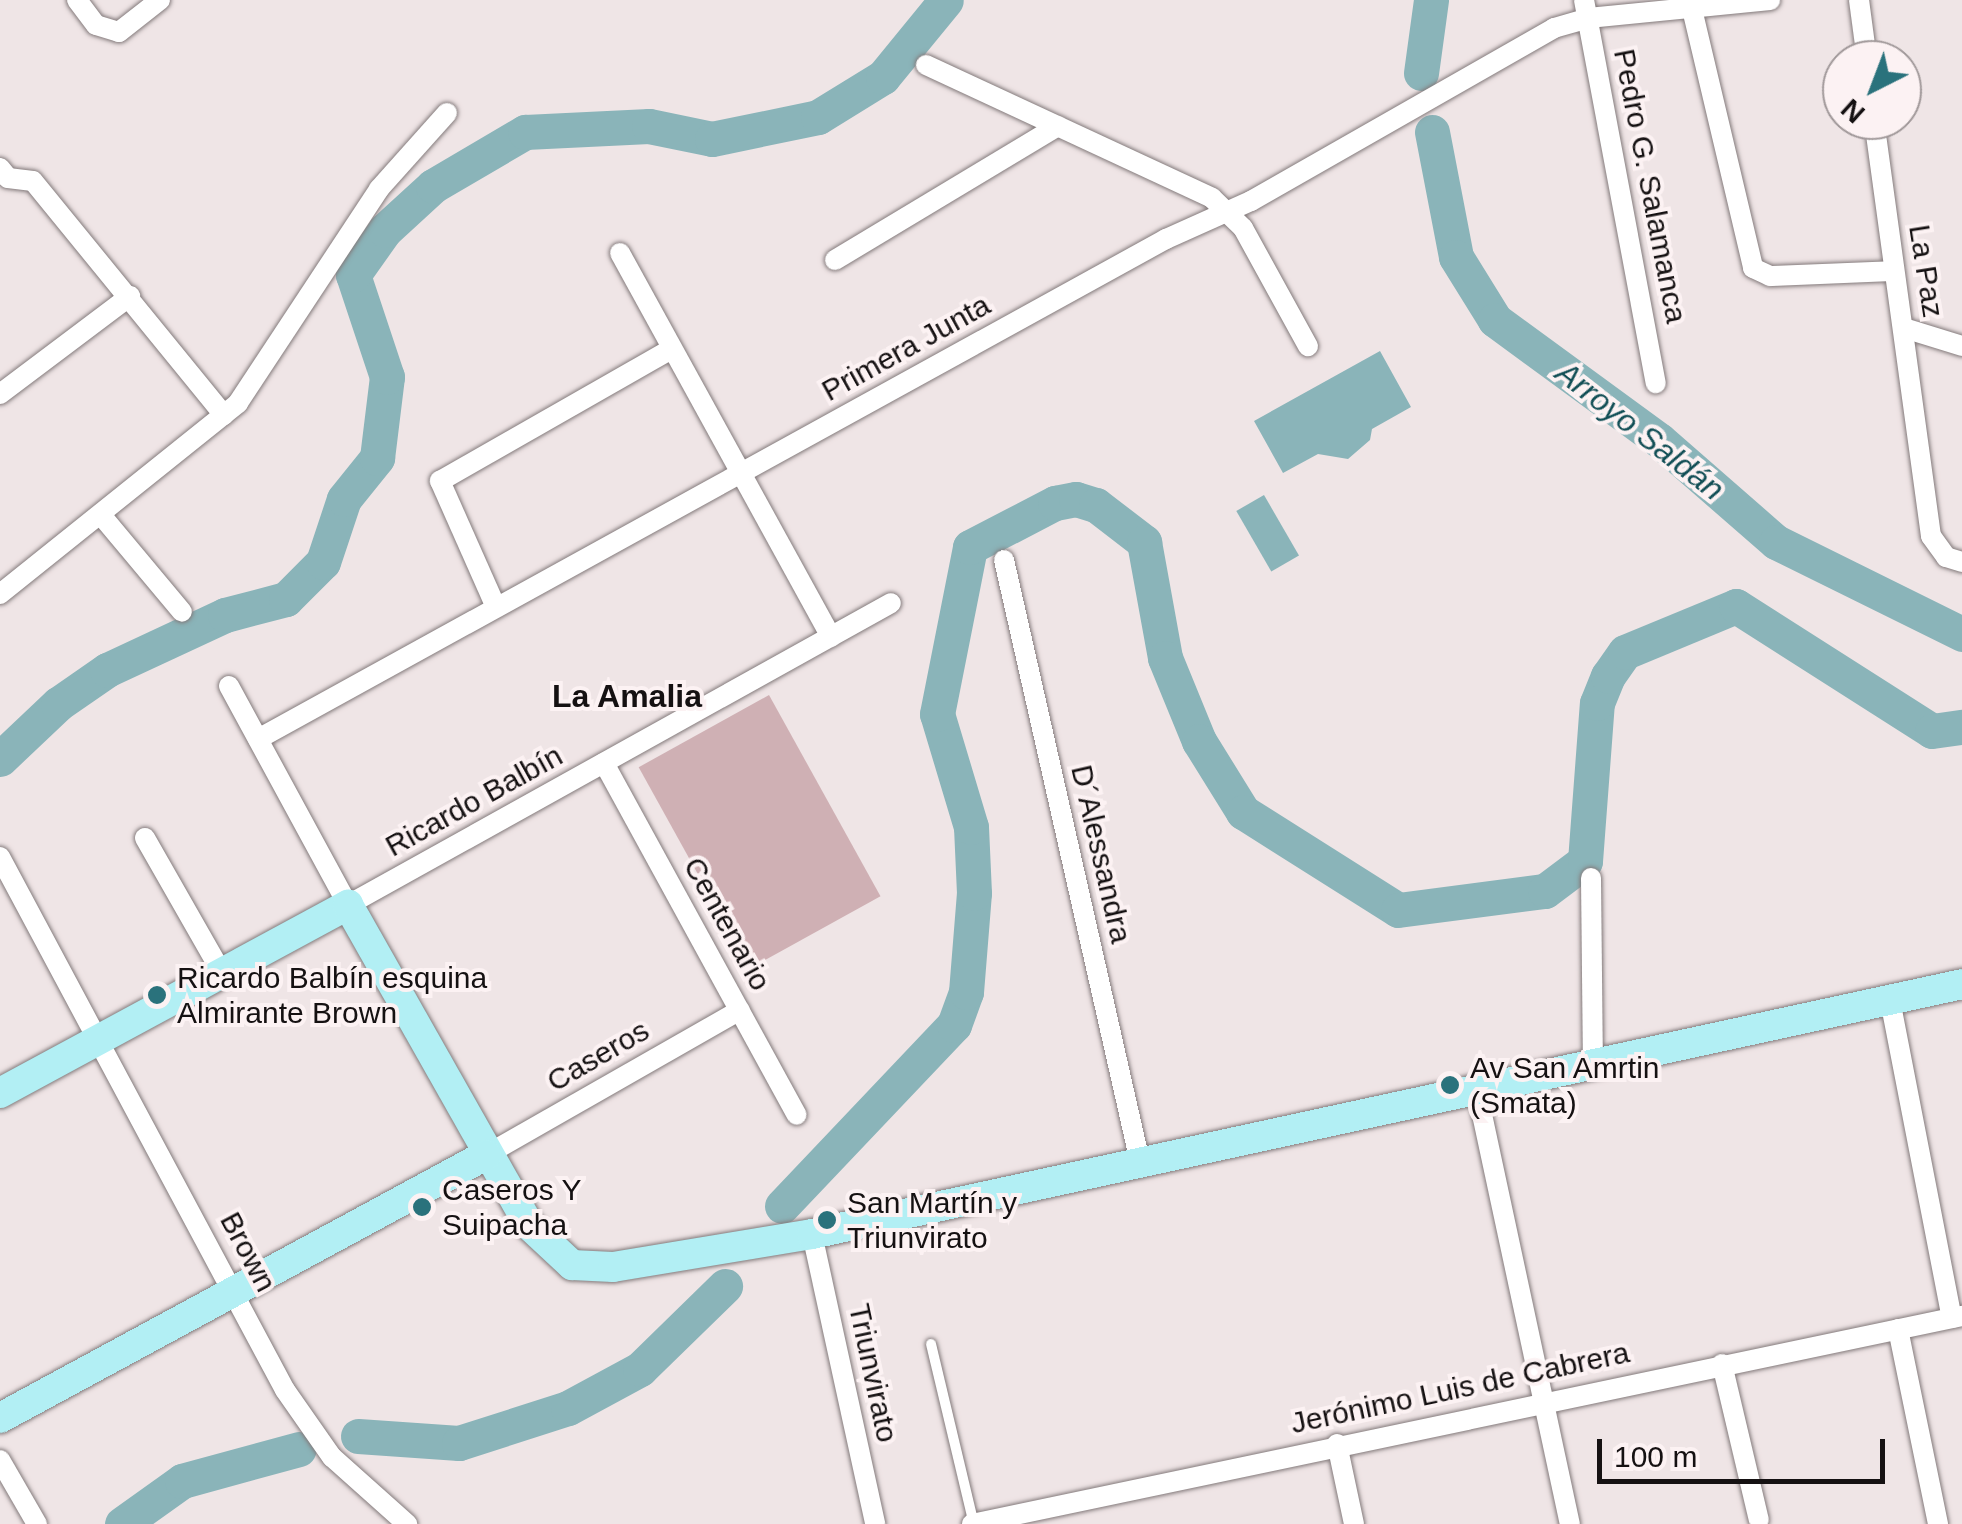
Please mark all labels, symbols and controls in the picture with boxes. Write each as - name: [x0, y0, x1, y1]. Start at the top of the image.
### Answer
- north arrow: [1822, 40, 1922, 140]
- street label: Pedro G. Salamanca: [1606, 46, 1694, 326]
- text: N: [1835, 93, 1871, 129]
- street label: La Paz: [1901, 222, 1951, 320]
- street label: Primera Junta: [816, 287, 996, 409]
- water label: Arroyo Saldán: [1548, 353, 1732, 509]
- district label: La Amalia: [551, 677, 703, 715]
- street label: Ricardo Balbín: [379, 738, 569, 864]
- street label: D´Alessandra: [1063, 761, 1139, 947]
- street label: Centenario: [676, 851, 778, 997]
- place label: Ricardo Balbín esquina Almirante Brown: [177, 960, 487, 1030]
- marker: Ricardo Balbín esquina Almirante Brown: [146, 984, 168, 1006]
- street label: Caseros: [541, 1012, 655, 1100]
- place label: Av San Amrtin (Smata): [1470, 1050, 1661, 1120]
- marker: Av San Amrtin (Smata): [1439, 1074, 1461, 1096]
- place label: Caseros Y Suipacha: [442, 1172, 582, 1242]
- place label: San Martín y Triunvirato: [847, 1185, 1017, 1256]
- marker: Caseros Y Suipacha: [411, 1196, 433, 1218]
- street label: Brown: [212, 1206, 284, 1298]
- marker: San Martín y Triunvirato: [816, 1209, 838, 1231]
- street label: Triunvirato: [841, 1300, 905, 1446]
- street label: Jerónimo Luis de Cabrera: [1287, 1335, 1633, 1441]
- scale bar: [1602, 1419, 1890, 1481]
- text: 100 m: [1614, 1440, 1697, 1473]

